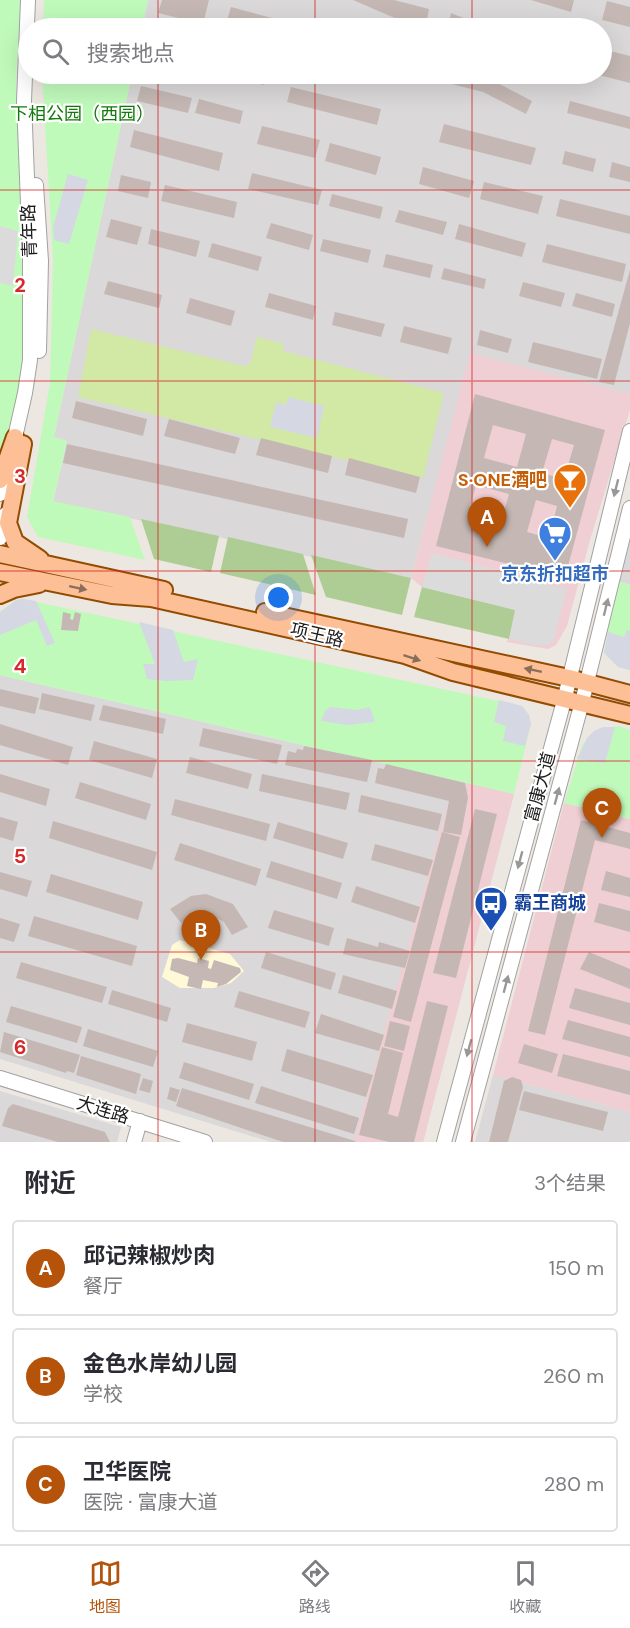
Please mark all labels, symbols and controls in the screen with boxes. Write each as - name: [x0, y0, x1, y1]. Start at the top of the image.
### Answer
- search box: [18, 18, 612, 84]
- icon: search: [39, 35, 72, 68]
- text: 搜索地点: [87, 39, 175, 68]
- park label: 下相公园（西园）: [10, 102, 154, 126]
- street label: 青年路: [16, 204, 42, 258]
- text: 2: [14, 272, 26, 298]
- bar icon: S·ONE酒吧: [552, 462, 588, 509]
- text: 3: [14, 463, 26, 489]
- place label: S·ONE酒吧: [458, 468, 547, 492]
- one-way arrow: [611, 479, 621, 497]
- pin: A: [468, 498, 506, 547]
- supermarket icon: 京东折扣超市: [537, 515, 573, 562]
- place label: 京东折扣超市: [501, 562, 609, 586]
- your location: [264, 583, 293, 612]
- one-way arrow: [69, 584, 88, 593]
- one-way arrow: [601, 598, 611, 616]
- street label: 项王路: [288, 617, 346, 653]
- text: 4: [14, 653, 27, 679]
- one-way arrow: [403, 654, 421, 663]
- one-way arrow: [523, 665, 542, 674]
- street label: 富康大道: [519, 749, 561, 825]
- one-way arrow: [552, 787, 562, 805]
- pin: C: [582, 788, 622, 838]
- text: 5: [14, 843, 26, 869]
- one-way arrow: [515, 851, 525, 869]
- bus stop icon: 霸王商城: [473, 885, 509, 932]
- place label: 霸王商城: [514, 891, 586, 915]
- pin: B: [182, 910, 220, 960]
- one-way arrow: [502, 975, 511, 993]
- text: 6: [14, 1034, 26, 1060]
- one-way arrow: [464, 1039, 474, 1057]
- street label: 大连路: [74, 1091, 132, 1129]
- text: 附近: [24, 1166, 76, 1200]
- text: 3个结果: [534, 1170, 606, 1196]
- text: 邱记辣椒炒肉: [83, 1241, 215, 1270]
- text: A: [38, 1255, 53, 1281]
- text: 150 m: [549, 1255, 604, 1281]
- text: 餐厅: [83, 1273, 123, 1299]
- text: 金色水岸幼儿园: [83, 1349, 237, 1378]
- text: B: [39, 1363, 52, 1389]
- text: 260 m: [543, 1363, 604, 1389]
- text: 学校: [83, 1381, 123, 1407]
- text: 卫华医院: [83, 1457, 171, 1486]
- text: C: [38, 1471, 53, 1497]
- text: 280 m: [544, 1471, 604, 1497]
- text: 医院 · 富康大道: [83, 1489, 218, 1515]
- tab: 地图: [89, 1557, 122, 1617]
- tab: 路线: [299, 1557, 332, 1617]
- tab: 收藏: [509, 1557, 542, 1617]

